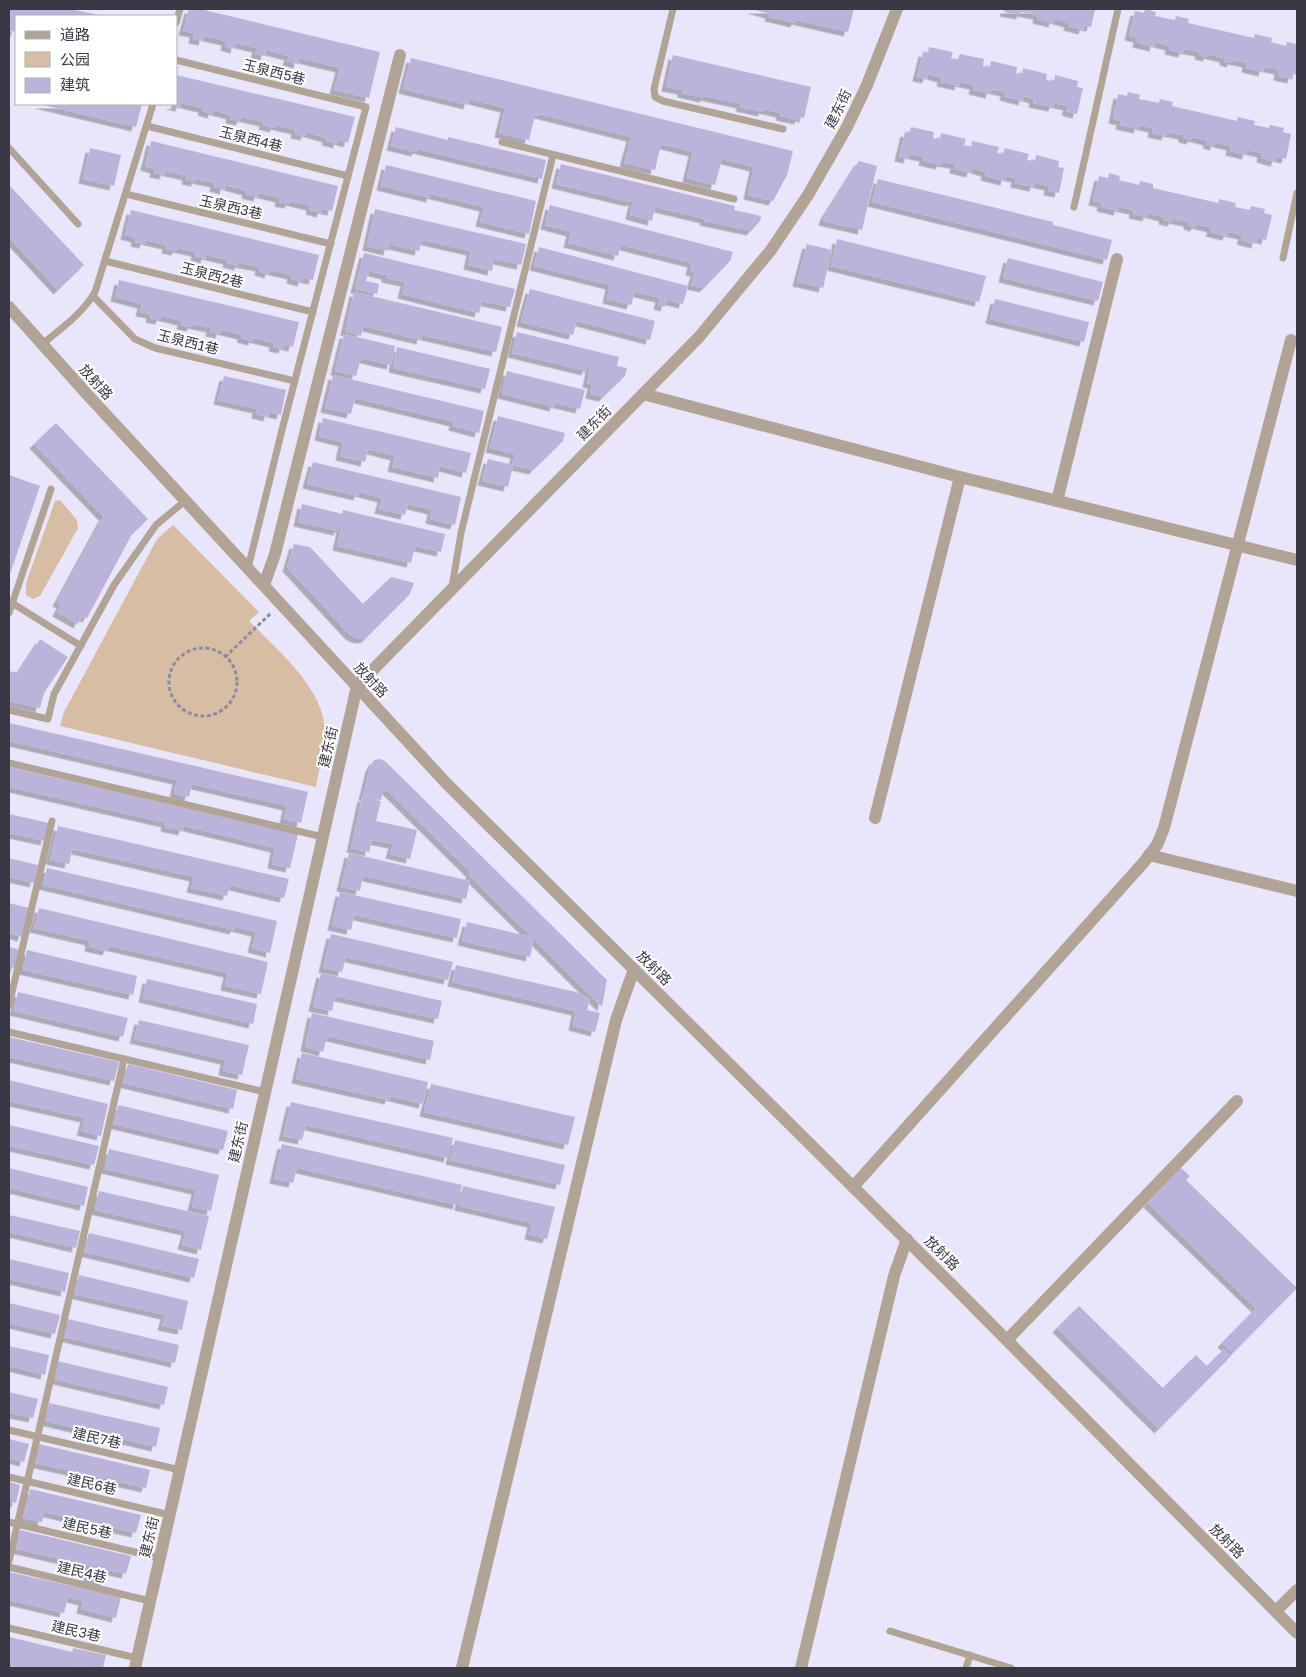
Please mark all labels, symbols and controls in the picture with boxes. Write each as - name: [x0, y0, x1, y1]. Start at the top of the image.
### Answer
- legend: [15, 15, 178, 105]
- text: 道路: [60, 25, 90, 43]
- text: 公园: [60, 50, 90, 68]
- street label: 玉泉西5巷: [241, 56, 307, 88]
- text: 建筑: [60, 75, 90, 93]
- street label: 建东街: [821, 86, 854, 131]
- street label: 玉泉西4巷: [218, 122, 284, 155]
- street label: 玉泉西3巷: [198, 191, 264, 222]
- street label: 玉泉西2巷: [179, 259, 245, 291]
- street label: 玉泉西1巷: [156, 326, 221, 357]
- street label: 放射路: [76, 360, 117, 403]
- street label: 建东街: [573, 402, 614, 444]
- street label: 放射路: [351, 659, 392, 701]
- street label: 建东街: [315, 725, 341, 769]
- street label: 放射路: [633, 947, 675, 989]
- street label: 建东街: [225, 1120, 251, 1164]
- street label: 放射路: [921, 1232, 963, 1274]
- street label: 建民7巷: [71, 1424, 123, 1451]
- street label: 建民6巷: [66, 1470, 119, 1497]
- street label: 建民5巷: [61, 1514, 113, 1541]
- street label: 建东街: [136, 1515, 162, 1559]
- street label: 放射路: [1206, 1520, 1248, 1562]
- street label: 建民4巷: [56, 1558, 109, 1585]
- street label: 建民3巷: [50, 1617, 102, 1644]

